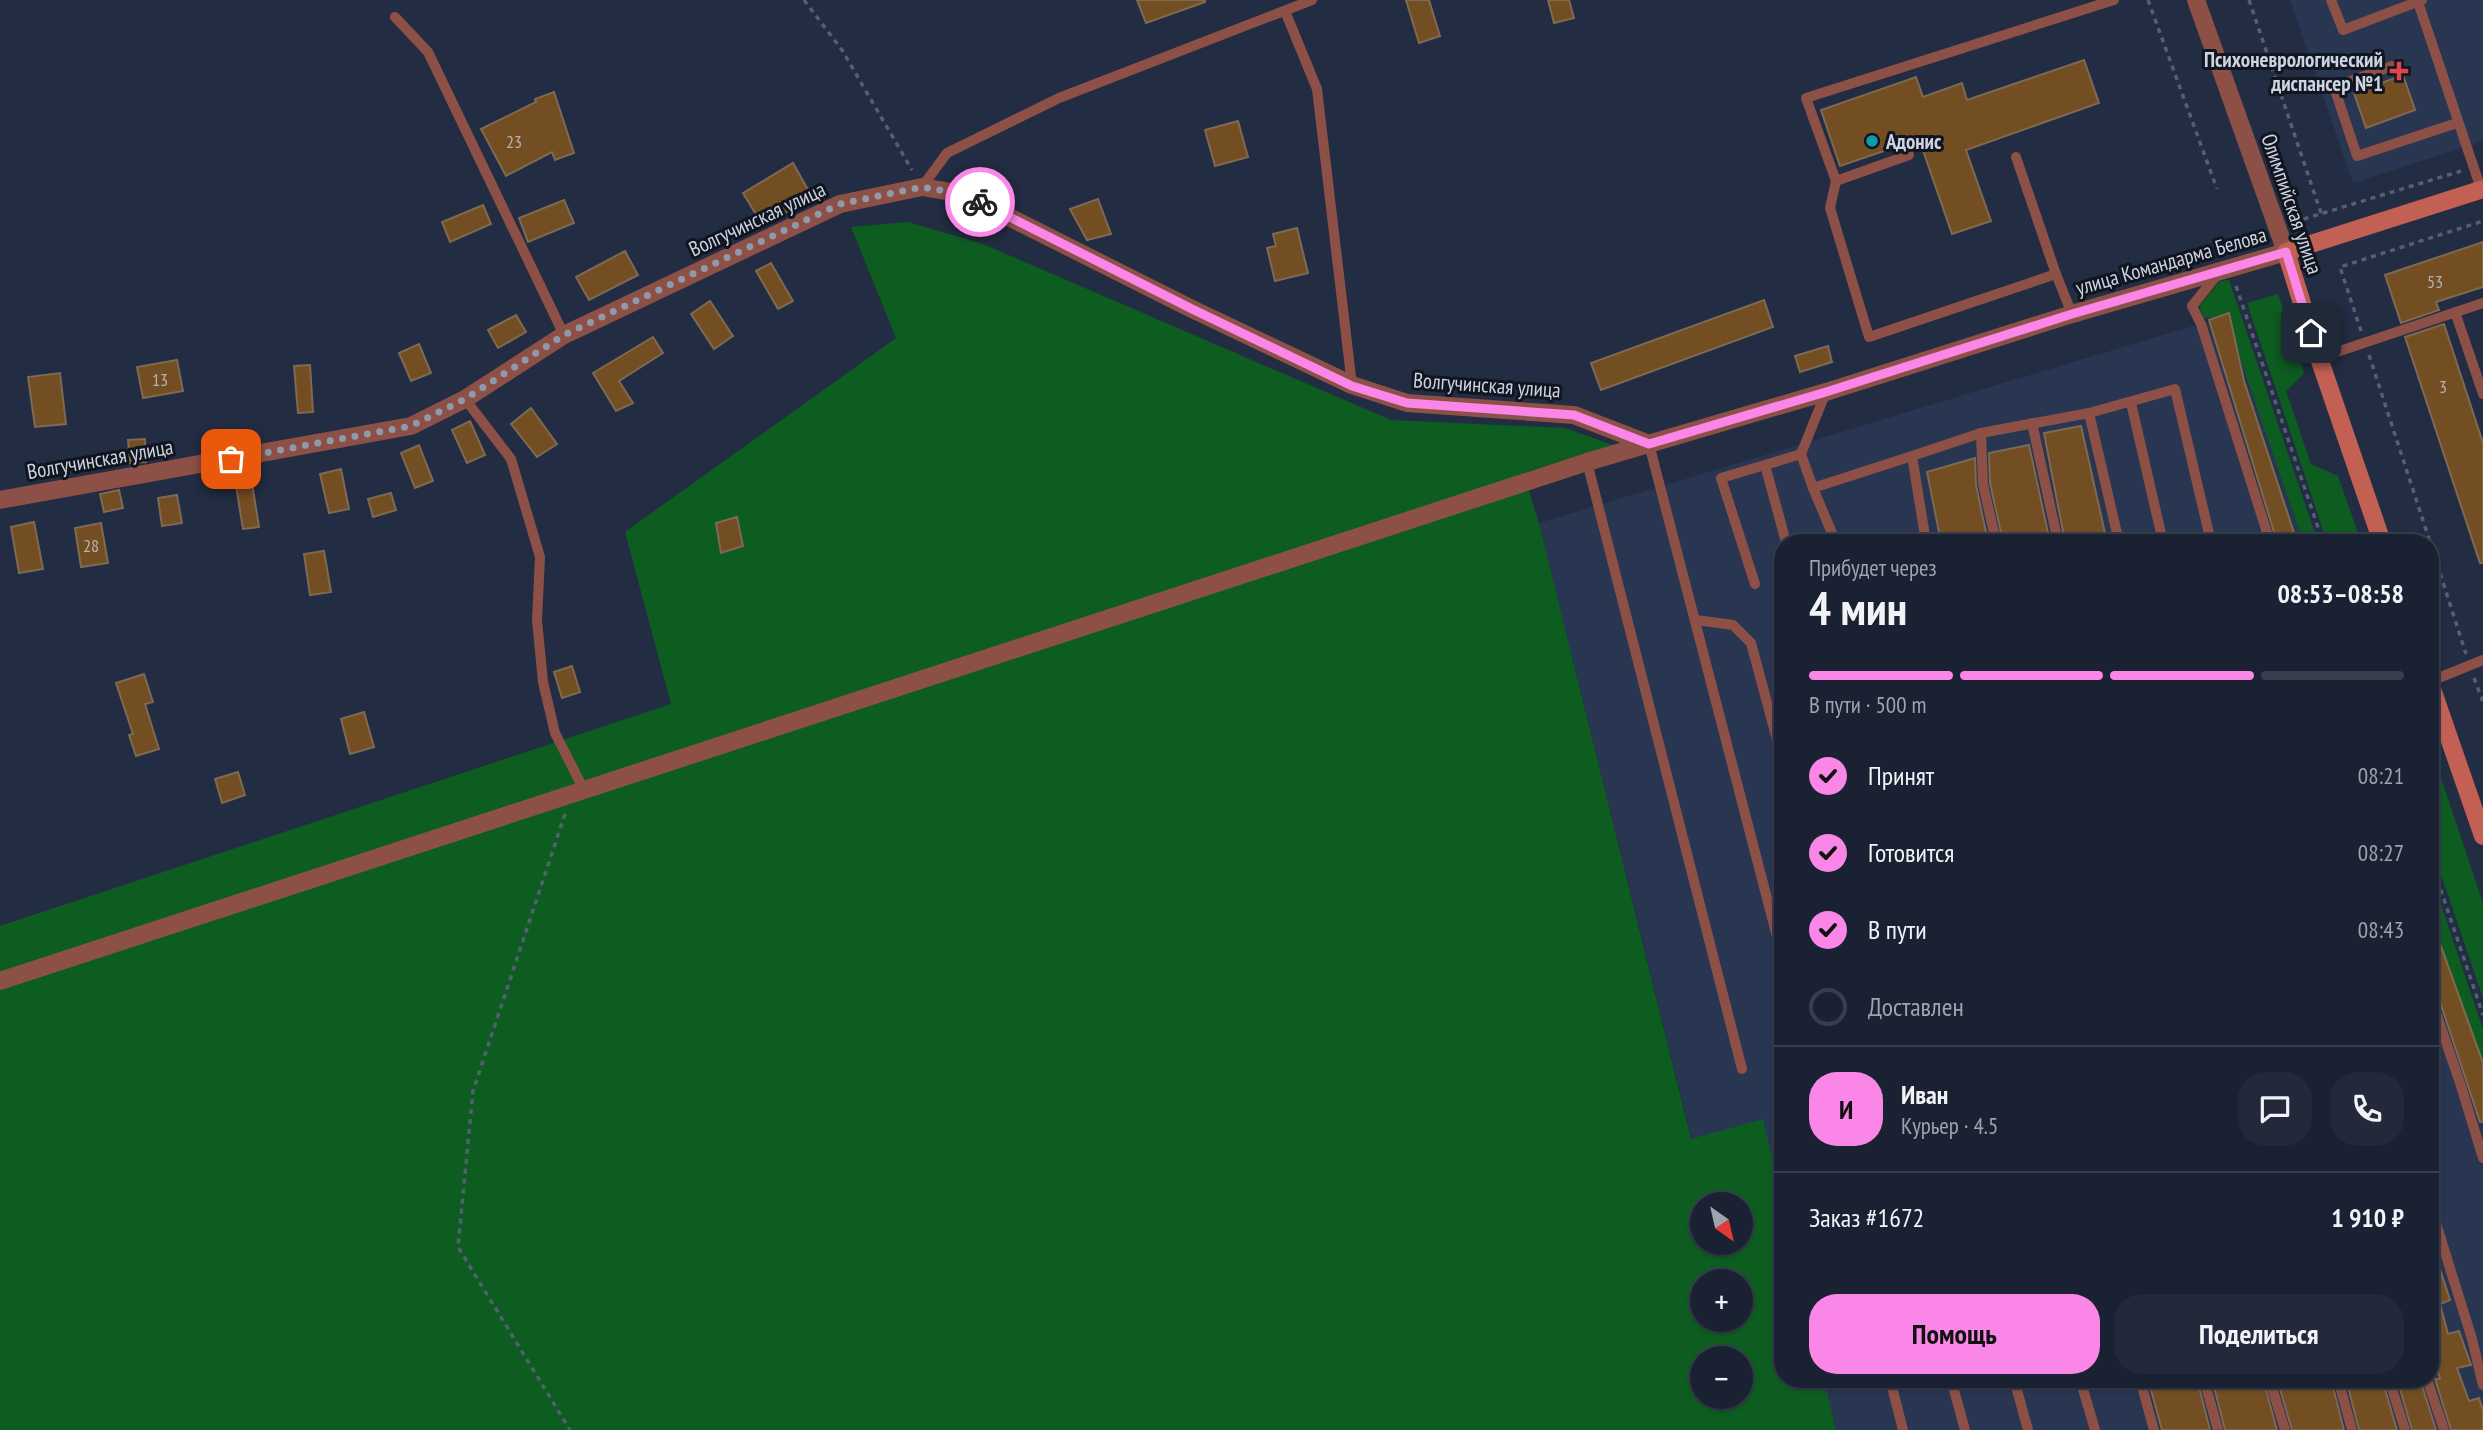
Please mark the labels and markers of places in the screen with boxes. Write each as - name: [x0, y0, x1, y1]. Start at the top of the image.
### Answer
- place label: Психоневрологический диспансер №1: [2204, 46, 2383, 97]
- marker: Психоневрологический диспансер №1: [2389, 61, 2409, 81]
- place label: Адонис: [1885, 128, 1942, 155]
- marker: Адонис: [1864, 133, 1880, 149]
- pin: [2281, 303, 2341, 363]
- pin: [201, 429, 261, 489]

